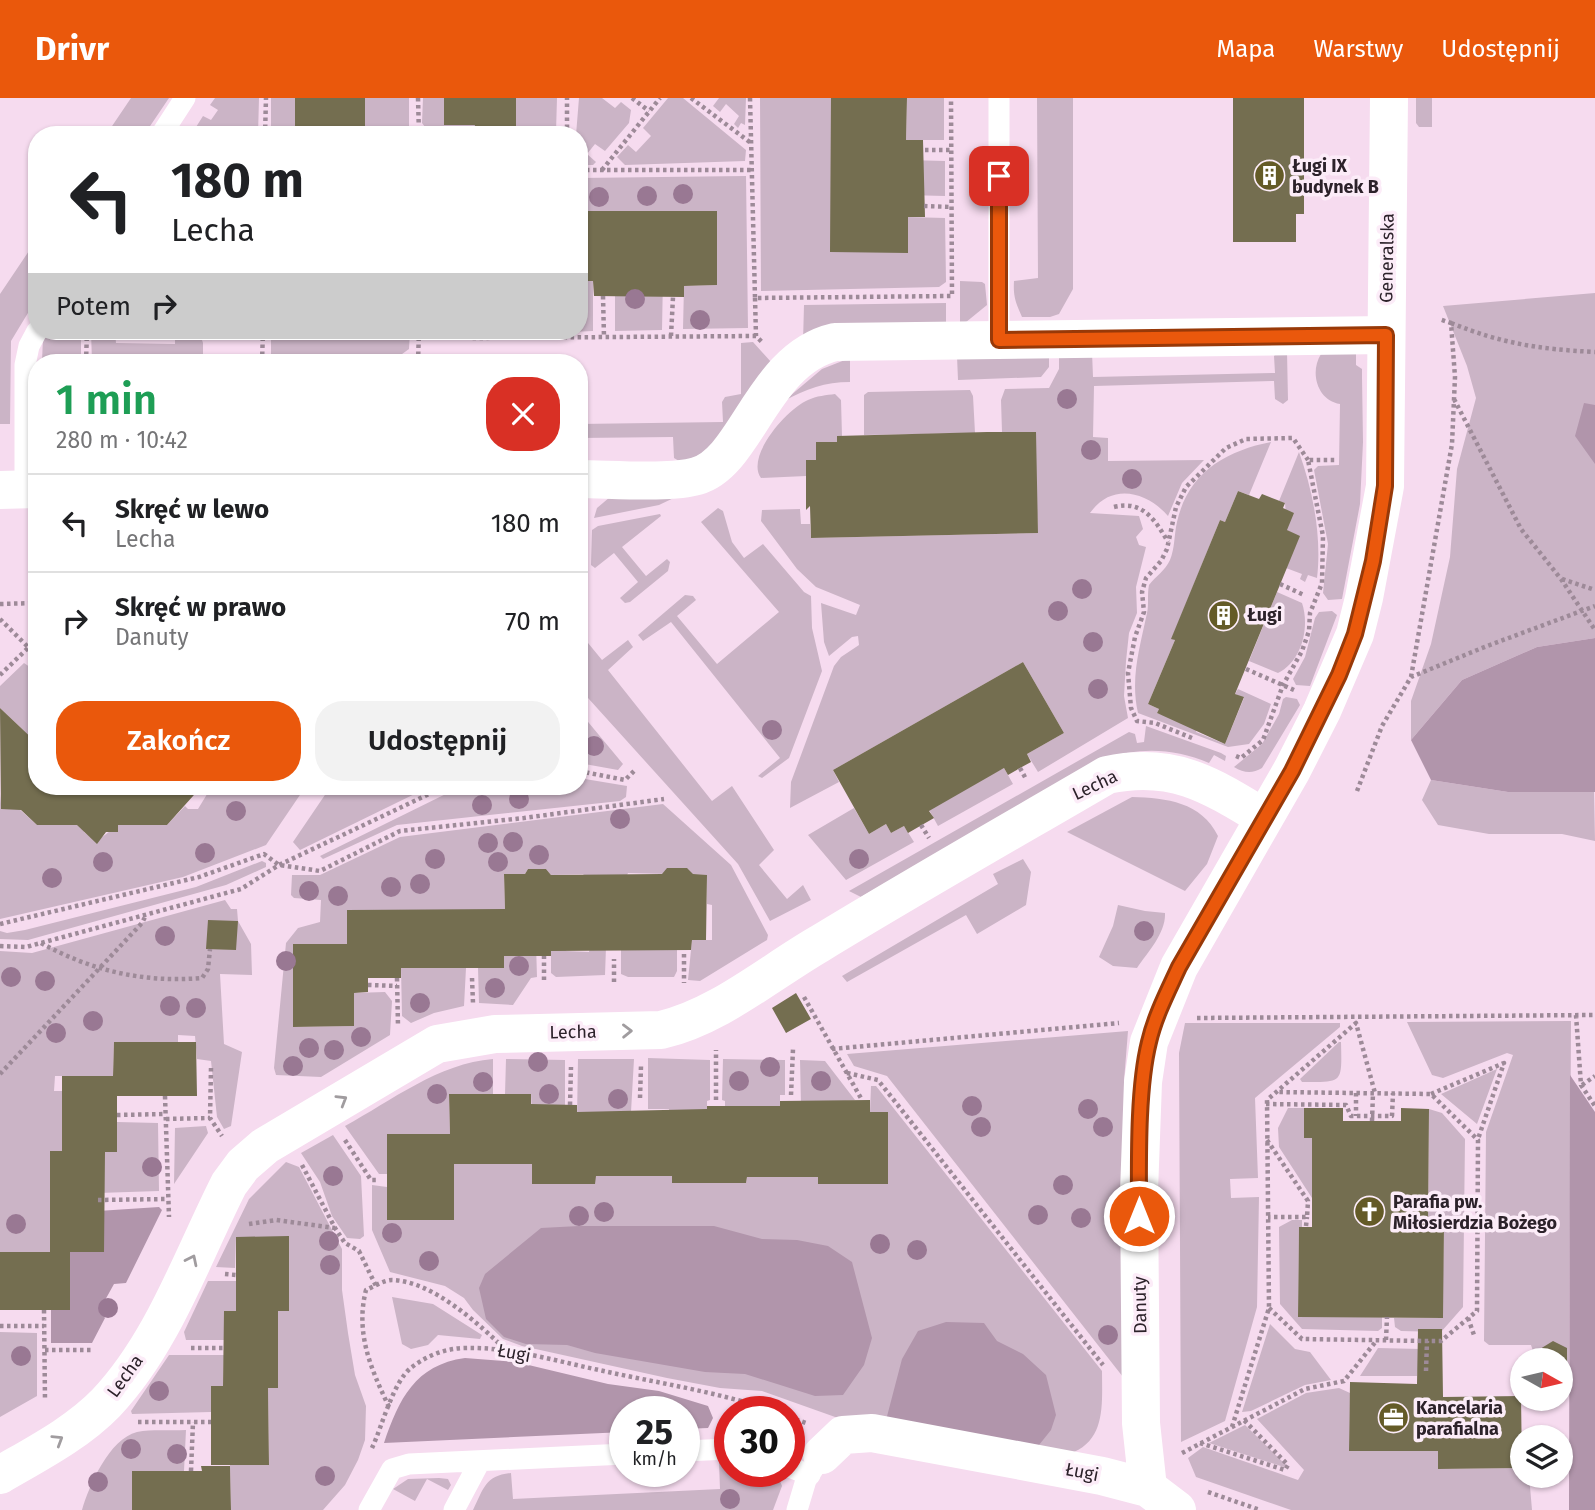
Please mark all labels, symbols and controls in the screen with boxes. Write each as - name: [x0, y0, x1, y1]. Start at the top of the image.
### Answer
- text: Drivr: [35, 29, 109, 69]
- text: Mapa: [1217, 35, 1275, 63]
- text: Warstwy: [1313, 35, 1403, 63]
- text: Udostępnij: [1441, 35, 1560, 63]
- pin: [969, 146, 1029, 206]
- text: 180 m: [171, 151, 304, 210]
- icon: left: [56, 154, 147, 245]
- place label: Ługi IX budynek B: [1292, 155, 1379, 198]
- icon: arrive: [980, 157, 1018, 195]
- building icon: Ługi IX budynek B: [1252, 159, 1286, 193]
- text: Lecha: [171, 211, 255, 249]
- street label: Generalska: [1375, 213, 1399, 303]
- icon: right: [145, 287, 183, 325]
- text: Potem: [56, 291, 131, 322]
- text: 1 min: [56, 375, 157, 425]
- button: close: [486, 377, 560, 451]
- text: 280 m · 10:42: [56, 426, 188, 454]
- text: Skręć w lewo: [115, 494, 269, 525]
- icon: left: [56, 504, 94, 542]
- text: 180 m: [491, 508, 560, 539]
- text: Lecha: [115, 525, 175, 553]
- text: Skręć w prawo: [115, 592, 286, 623]
- building icon: Ługi: [1207, 598, 1241, 632]
- icon: right: [56, 602, 94, 640]
- place label: Ługi: [1247, 604, 1282, 626]
- text: 70 m: [505, 606, 560, 637]
- text: Danuty: [115, 623, 188, 651]
- button: Zakończ: [56, 701, 301, 781]
- button: Udostępnij: [315, 701, 560, 781]
- street label: Lecha: [1069, 765, 1121, 805]
- street label: Lecha: [549, 1021, 597, 1043]
- one-way arrow: [622, 1023, 633, 1039]
- one-way arrow: [335, 1095, 348, 1108]
- position arrow: [1102, 1179, 1176, 1253]
- place label: Parafia pw. Miłosierdzia Bożego: [1393, 1191, 1557, 1234]
- church icon: Parafia pw. Miłosierdzia Bożego: [1353, 1195, 1387, 1229]
- one-way arrow: [183, 1255, 197, 1267]
- street label: Danuty: [1128, 1276, 1152, 1334]
- street label: Ługi: [495, 1339, 533, 1367]
- north arrow: [1510, 1348, 1573, 1410]
- map controls: [1510, 1348, 1573, 1488]
- street label: Lecha: [102, 1350, 148, 1402]
- speed limit sign: 30: [714, 1396, 805, 1487]
- place label: Kancelaria parafialna: [1416, 1397, 1503, 1440]
- office icon: Kancelaria parafialna: [1376, 1401, 1410, 1435]
- text: 25: [636, 1411, 673, 1453]
- button: layers: [1510, 1425, 1573, 1488]
- one-way arrow: [51, 1435, 64, 1448]
- text: km/h: [632, 1448, 677, 1470]
- street label: Ługi: [1063, 1458, 1101, 1486]

